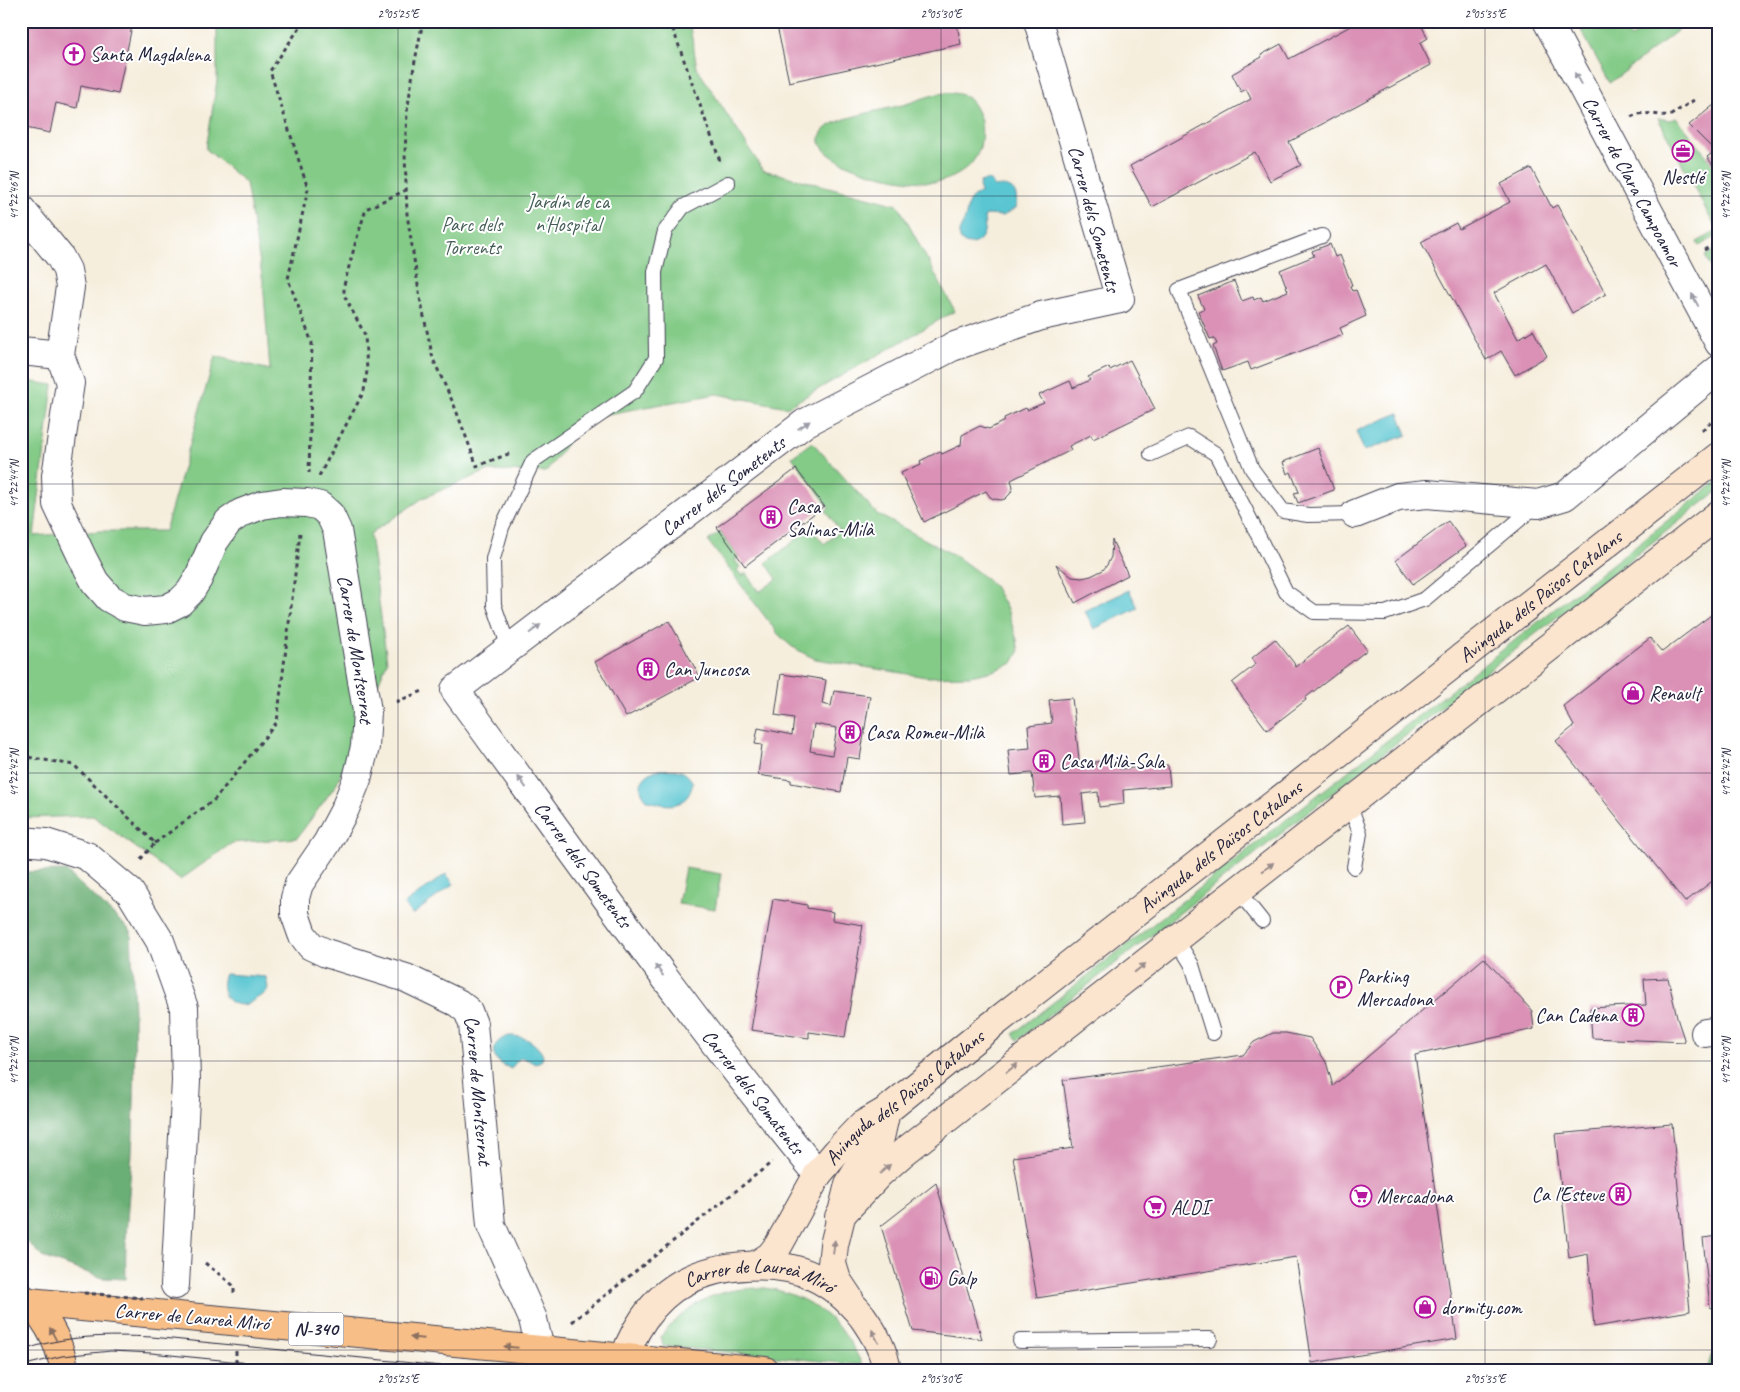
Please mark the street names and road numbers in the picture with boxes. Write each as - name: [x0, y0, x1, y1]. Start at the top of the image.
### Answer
- street label: Carrer de Clara Campoamor: [1577, 92, 1689, 272]
- street label: Carrer dels Sometents: [1062, 143, 1126, 297]
- street label: Carrer dels Sometents: [655, 429, 792, 541]
- street label: Avinguda dels Països Catalans: [1454, 523, 1628, 668]
- street label: Carrer de Montserrat: [332, 573, 380, 727]
- street label: Avinguda dels Països Catalans: [1134, 773, 1309, 918]
- street label: Carrer dels Sometents: [529, 797, 639, 935]
- street label: Carrer de Montserrat: [458, 1012, 498, 1168]
- street label: Avinguda dels Països Catalans: [819, 1023, 991, 1170]
- street label: Carrer dels Somatents: [696, 1024, 811, 1161]
- street label: Carrer de Laureà Miró: [680, 1253, 842, 1300]
- street label: Carrer de Laureà Miró: [114, 1298, 273, 1336]
- road number: N-340: [288, 1312, 344, 1346]

